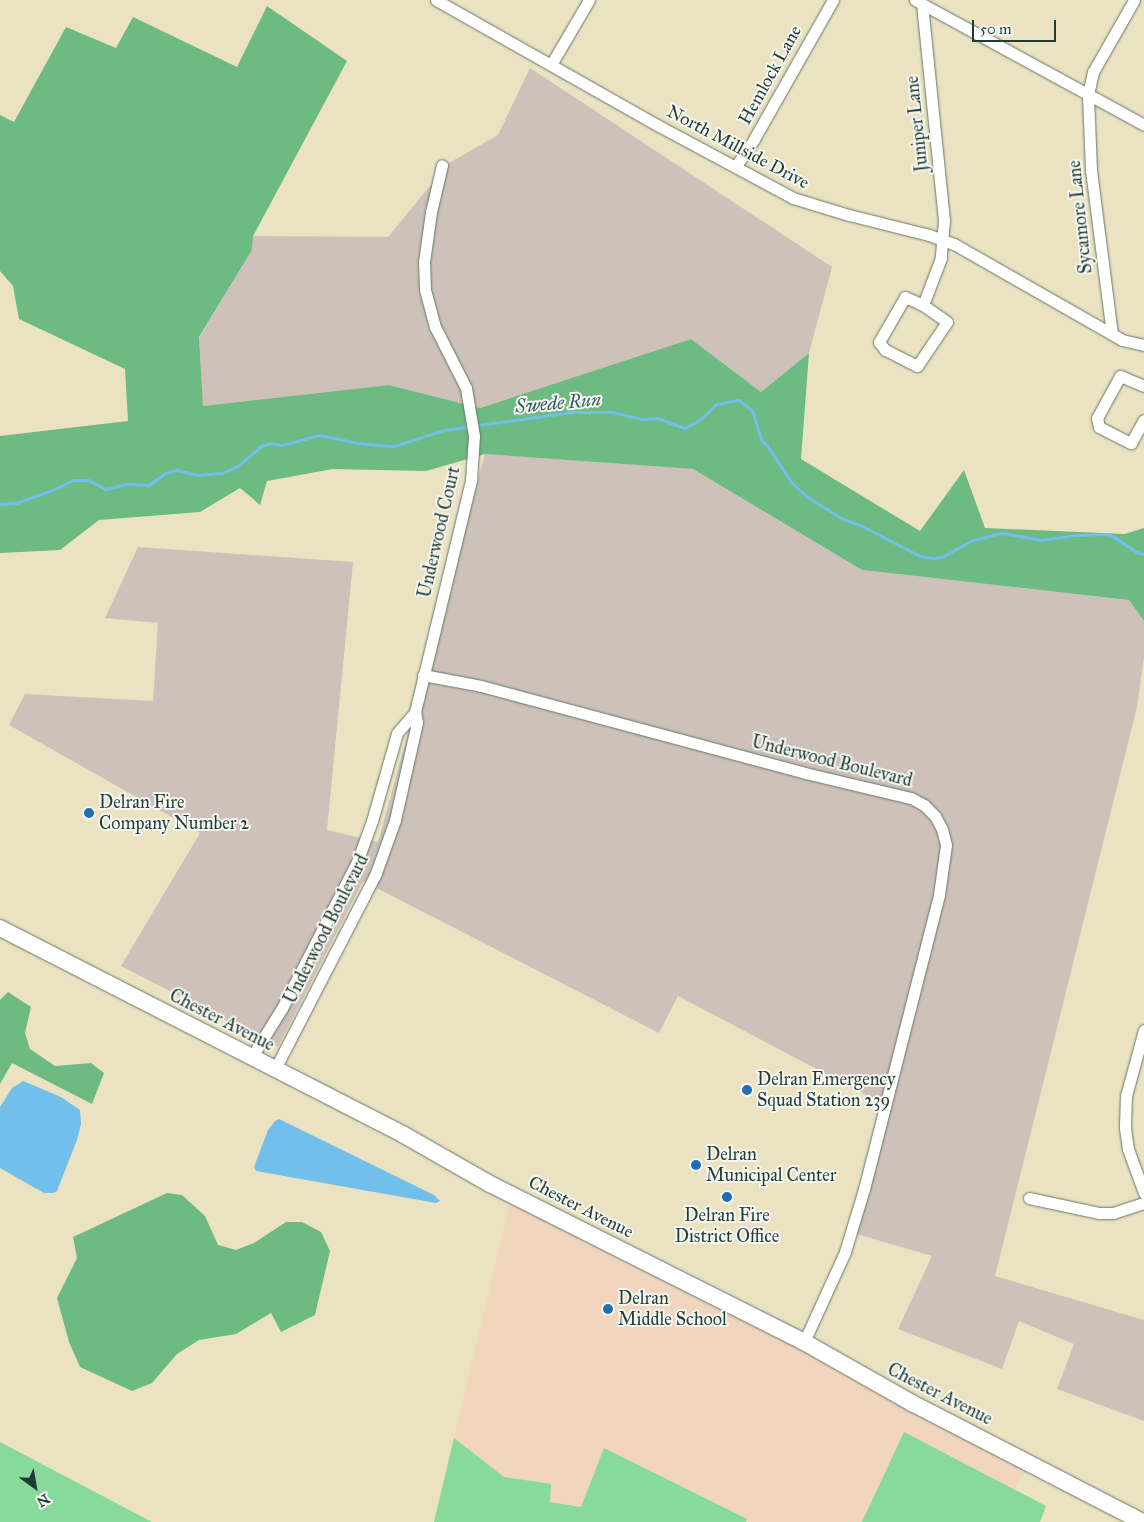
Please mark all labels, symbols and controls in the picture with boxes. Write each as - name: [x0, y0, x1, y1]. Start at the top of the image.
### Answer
- scale bar: [974, 10, 1058, 42]
- text: 50 m: [980, 20, 1012, 38]
- street label: Hemlock Lane: [734, 22, 806, 128]
- street label: Juniper Lane: [901, 75, 933, 173]
- street label: North Millside Drive: [663, 100, 813, 194]
- street label: Sycamore Lane: [1063, 159, 1097, 275]
- water label: Swede Run: [514, 388, 602, 418]
- street label: Underwood Court: [413, 464, 465, 600]
- street label: Underwood Boulevard: [749, 731, 915, 791]
- place label: Delran Fire Company Number 2: [99, 792, 249, 834]
- marker: Delran Fire Company Number 2: [83, 807, 95, 819]
- street label: Underwood Boulevard: [279, 851, 373, 1007]
- street label: Chester Avenue: [166, 984, 278, 1056]
- place label: Delran Emergency Squad Station 239: [757, 1069, 895, 1112]
- marker: Delran Emergency Squad Station 239: [741, 1084, 753, 1096]
- place label: Delran Municipal Center: [706, 1144, 837, 1186]
- marker: Delran Municipal Center: [690, 1159, 702, 1171]
- street label: Chester Avenue: [525, 1171, 637, 1243]
- marker: Delran Fire District Office: [721, 1191, 733, 1203]
- place label: Delran Fire District Office: [675, 1205, 779, 1248]
- place label: Delran Middle School: [618, 1288, 727, 1330]
- marker: Delran Middle School: [602, 1303, 614, 1315]
- street label: Chester Avenue: [884, 1358, 996, 1430]
- north arrow: [10, 1462, 60, 1512]
- text: N: [34, 1490, 53, 1510]

